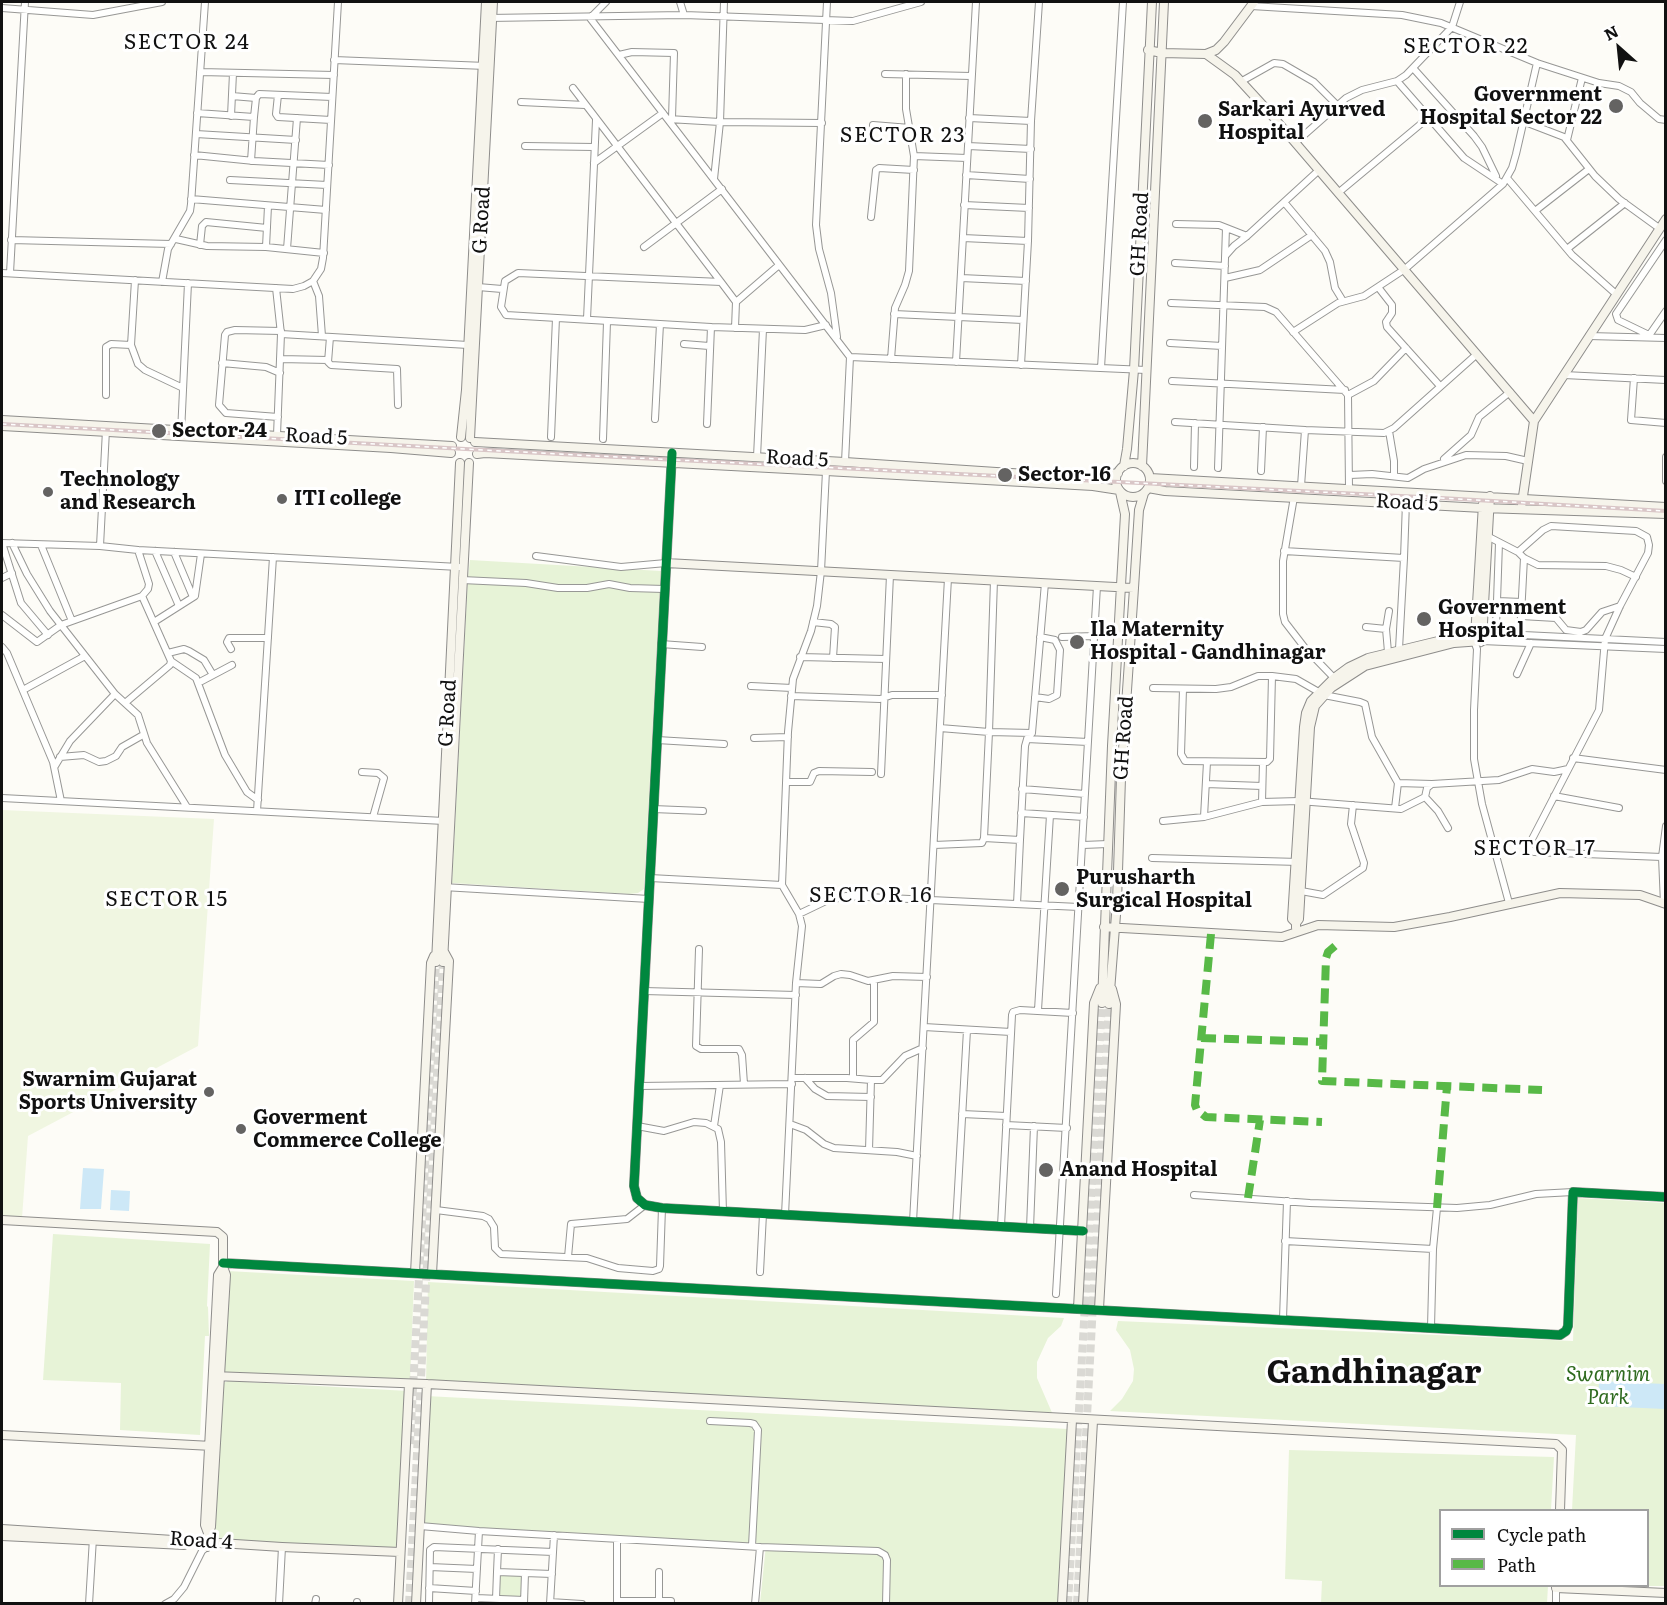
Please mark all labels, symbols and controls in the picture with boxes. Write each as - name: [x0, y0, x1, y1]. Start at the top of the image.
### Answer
- north arrow: [1589, 18, 1649, 78]
- text: N: [1599, 18, 1622, 46]
- district label: SECTOR 24: [124, 30, 250, 56]
- district label: SECTOR 22: [1403, 34, 1529, 60]
- place label: Government Hospital Sector 22: [1420, 83, 1602, 130]
- marker: Government Hospital Sector 22: [1607, 97, 1625, 115]
- place label: Sarkari Ayurved Hospital: [1218, 98, 1385, 145]
- marker: Sarkari Ayurved Hospital: [1196, 112, 1214, 130]
- district label: SECTOR 23: [840, 123, 966, 149]
- street label: G Road: [468, 186, 496, 254]
- street label: GH Road: [1126, 191, 1154, 277]
- place label: Sector-24: [172, 419, 267, 443]
- marker: Sector-24: [150, 422, 168, 440]
- street label: Road 5: [284, 423, 348, 451]
- street label: Road 5: [765, 445, 829, 473]
- place label: Sector-16: [1018, 463, 1111, 487]
- marker: Sector-16: [996, 466, 1014, 484]
- place label: Technology and Research: [60, 468, 196, 515]
- marker: Technology and Research: [41, 485, 55, 499]
- place label: ITI college: [294, 487, 401, 511]
- street label: Road 5: [1375, 489, 1439, 517]
- marker: ITI college: [275, 492, 289, 506]
- place label: Government Hospital: [1438, 596, 1566, 643]
- marker: Government Hospital: [1415, 610, 1433, 628]
- place label: Ila Maternity Hospital - Gandhinagar: [1090, 618, 1326, 665]
- marker: Ila Maternity Hospital - Gandhinagar: [1068, 633, 1086, 651]
- street label: G Road: [434, 679, 462, 747]
- street label: GH Road: [1109, 695, 1139, 781]
- district label: SECTOR 17: [1474, 836, 1596, 862]
- place label: Purusharth Surgical Hospital: [1076, 866, 1252, 913]
- marker: Purusharth Surgical Hospital: [1053, 880, 1071, 898]
- district label: SECTOR 16: [809, 883, 933, 909]
- district label: SECTOR 15: [105, 887, 229, 913]
- place label: Swarnim Gujarat Sports University: [19, 1068, 197, 1115]
- marker: Swarnim Gujarat Sports University: [202, 1085, 216, 1099]
- place label: Goverment Commerce College: [253, 1106, 442, 1153]
- marker: Goverment Commerce College: [234, 1122, 248, 1136]
- place label: Anand Hospital: [1060, 1158, 1217, 1182]
- marker: Anand Hospital: [1037, 1161, 1055, 1179]
- district label: Gandhinagar: [1267, 1355, 1481, 1393]
- park label: Swarnim Park: [1566, 1363, 1650, 1410]
- legend: [1439, 1509, 1649, 1587]
- text: Cycle path: [1497, 1521, 1586, 1548]
- street label: Road 4: [168, 1527, 234, 1555]
- text: Path: [1497, 1551, 1536, 1578]

